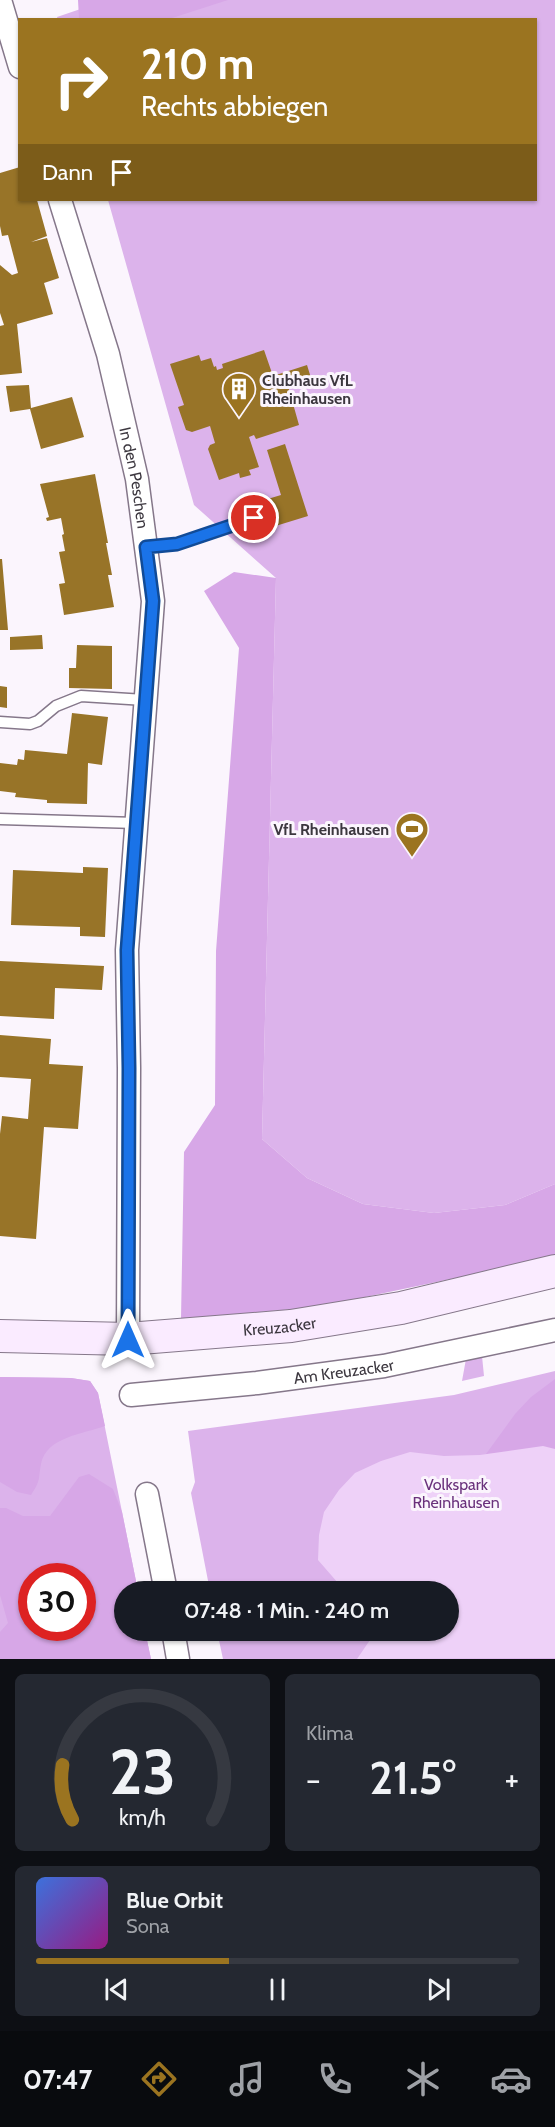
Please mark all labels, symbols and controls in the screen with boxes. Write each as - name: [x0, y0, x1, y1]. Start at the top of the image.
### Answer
- text: 210 m: [141, 38, 254, 90]
- icon: right: [42, 42, 120, 120]
- text: Rechts abbiegen: [141, 90, 328, 123]
- icon: arrive: [105, 156, 138, 189]
- text: Dann: [42, 159, 93, 186]
- building icon: Clubhaus VfL Rheinhausen: [221, 371, 257, 418]
- place label: Clubhaus VfL Rheinhausen: [262, 371, 353, 408]
- street label: In den Peschen: [116, 425, 153, 530]
- pin: [228, 492, 279, 543]
- icon: arrive: [237, 501, 270, 534]
- sports icon: VfL Rheinhausen: [394, 811, 430, 858]
- place label: VfL Rheinhausen: [273, 820, 389, 839]
- position arrow: [96, 1308, 160, 1372]
- street label: Kreuzacker: [242, 1312, 318, 1339]
- street label: Am Kreuzacker: [293, 1355, 396, 1387]
- park label: Volkspark Rheinhausen: [412, 1475, 500, 1512]
- speed limit sign: 30: [18, 1563, 96, 1641]
- text: 07:48 · 1 Min. · 240 m: [184, 1597, 389, 1624]
- text: Klima: [306, 1721, 353, 1745]
- text: 23: [109, 1734, 176, 1810]
- text: 21.5°: [369, 1751, 456, 1805]
- text: −: [306, 1759, 321, 1799]
- text: +: [504, 1759, 519, 1799]
- text: km/h: [119, 1804, 166, 1830]
- text: Blue Orbit: [126, 1887, 223, 1914]
- text: Sona: [126, 1914, 169, 1938]
- icon: previous: [100, 1973, 133, 2006]
- icon: pause: [261, 1973, 294, 2006]
- icon: next: [422, 1973, 455, 2006]
- icon: directions: [138, 2058, 180, 2100]
- icon: music: [226, 2058, 268, 2100]
- icon: phone: [314, 2058, 356, 2100]
- icon: climate: [402, 2058, 444, 2100]
- icon: car: [490, 2058, 532, 2100]
- text: 07:47: [23, 2063, 92, 2096]

